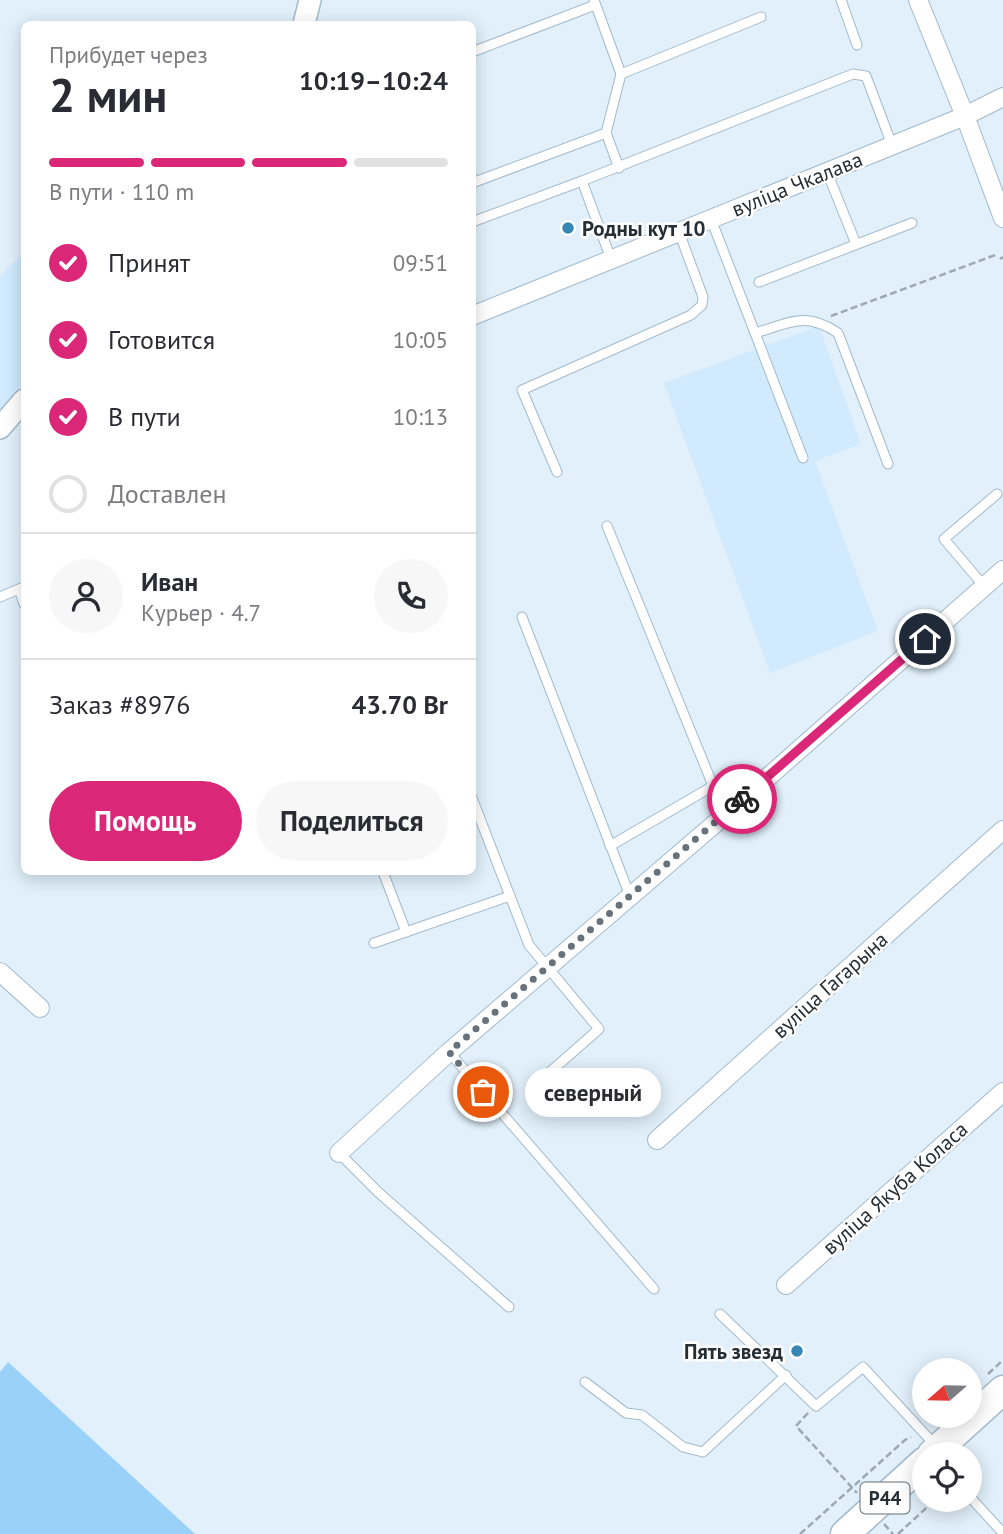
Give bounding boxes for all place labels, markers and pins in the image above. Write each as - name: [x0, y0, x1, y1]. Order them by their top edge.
- place label: Родны кут 10: [582, 215, 706, 242]
- marker: Родны кут 10: [560, 220, 576, 236]
- pin: [895, 609, 955, 669]
- pin: [453, 1062, 513, 1122]
- callout: северный: [525, 1068, 662, 1116]
- place label: Пять звезд: [684, 1338, 783, 1365]
- marker: Пять звезд: [789, 1343, 805, 1359]

